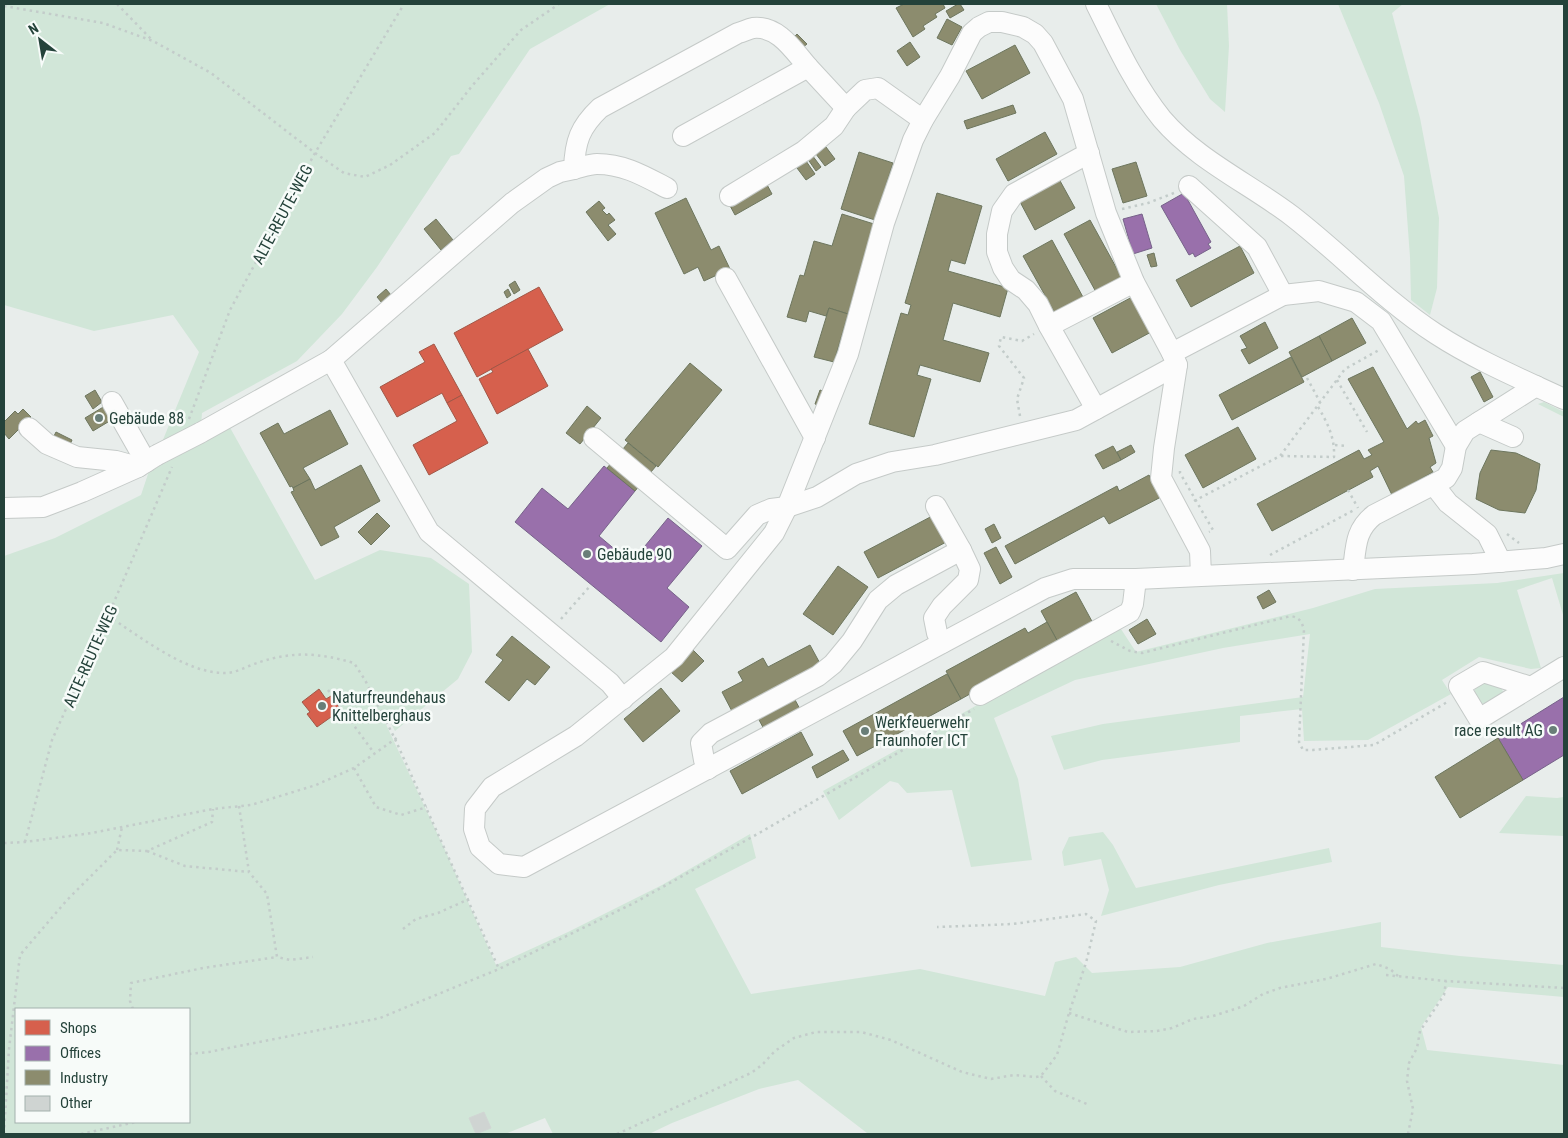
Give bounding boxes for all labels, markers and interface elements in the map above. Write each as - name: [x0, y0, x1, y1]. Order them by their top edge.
- north arrow: [15, 15, 65, 65]
- text: N: [26, 20, 41, 38]
- street label: ALTE-REUTE-WEG: [248, 161, 317, 267]
- place label: Gebäude 88: [109, 409, 184, 428]
- marker: Gebäude 88: [93, 412, 105, 424]
- place label: Gebäude 90: [597, 545, 672, 564]
- marker: Gebäude 90: [581, 548, 593, 560]
- street label: ALTE-REUTE-WEG: [59, 602, 122, 710]
- place label: Naturfreundehaus Knittelberghaus: [332, 688, 446, 725]
- marker: Naturfreundehaus Knittelberghaus: [316, 700, 328, 712]
- place label: Werkfeuerwehr Fraunhofer ICT: [875, 713, 970, 750]
- place label: race result AG: [1454, 721, 1543, 740]
- marker: race result AG: [1547, 724, 1559, 736]
- marker: Werkfeuerwehr Fraunhofer ICT: [859, 725, 871, 737]
- legend: [15, 1008, 190, 1123]
- text: Shops: [60, 1019, 97, 1037]
- text: Offices: [60, 1044, 101, 1062]
- text: Industry: [60, 1069, 108, 1087]
- text: Other: [60, 1094, 93, 1112]

